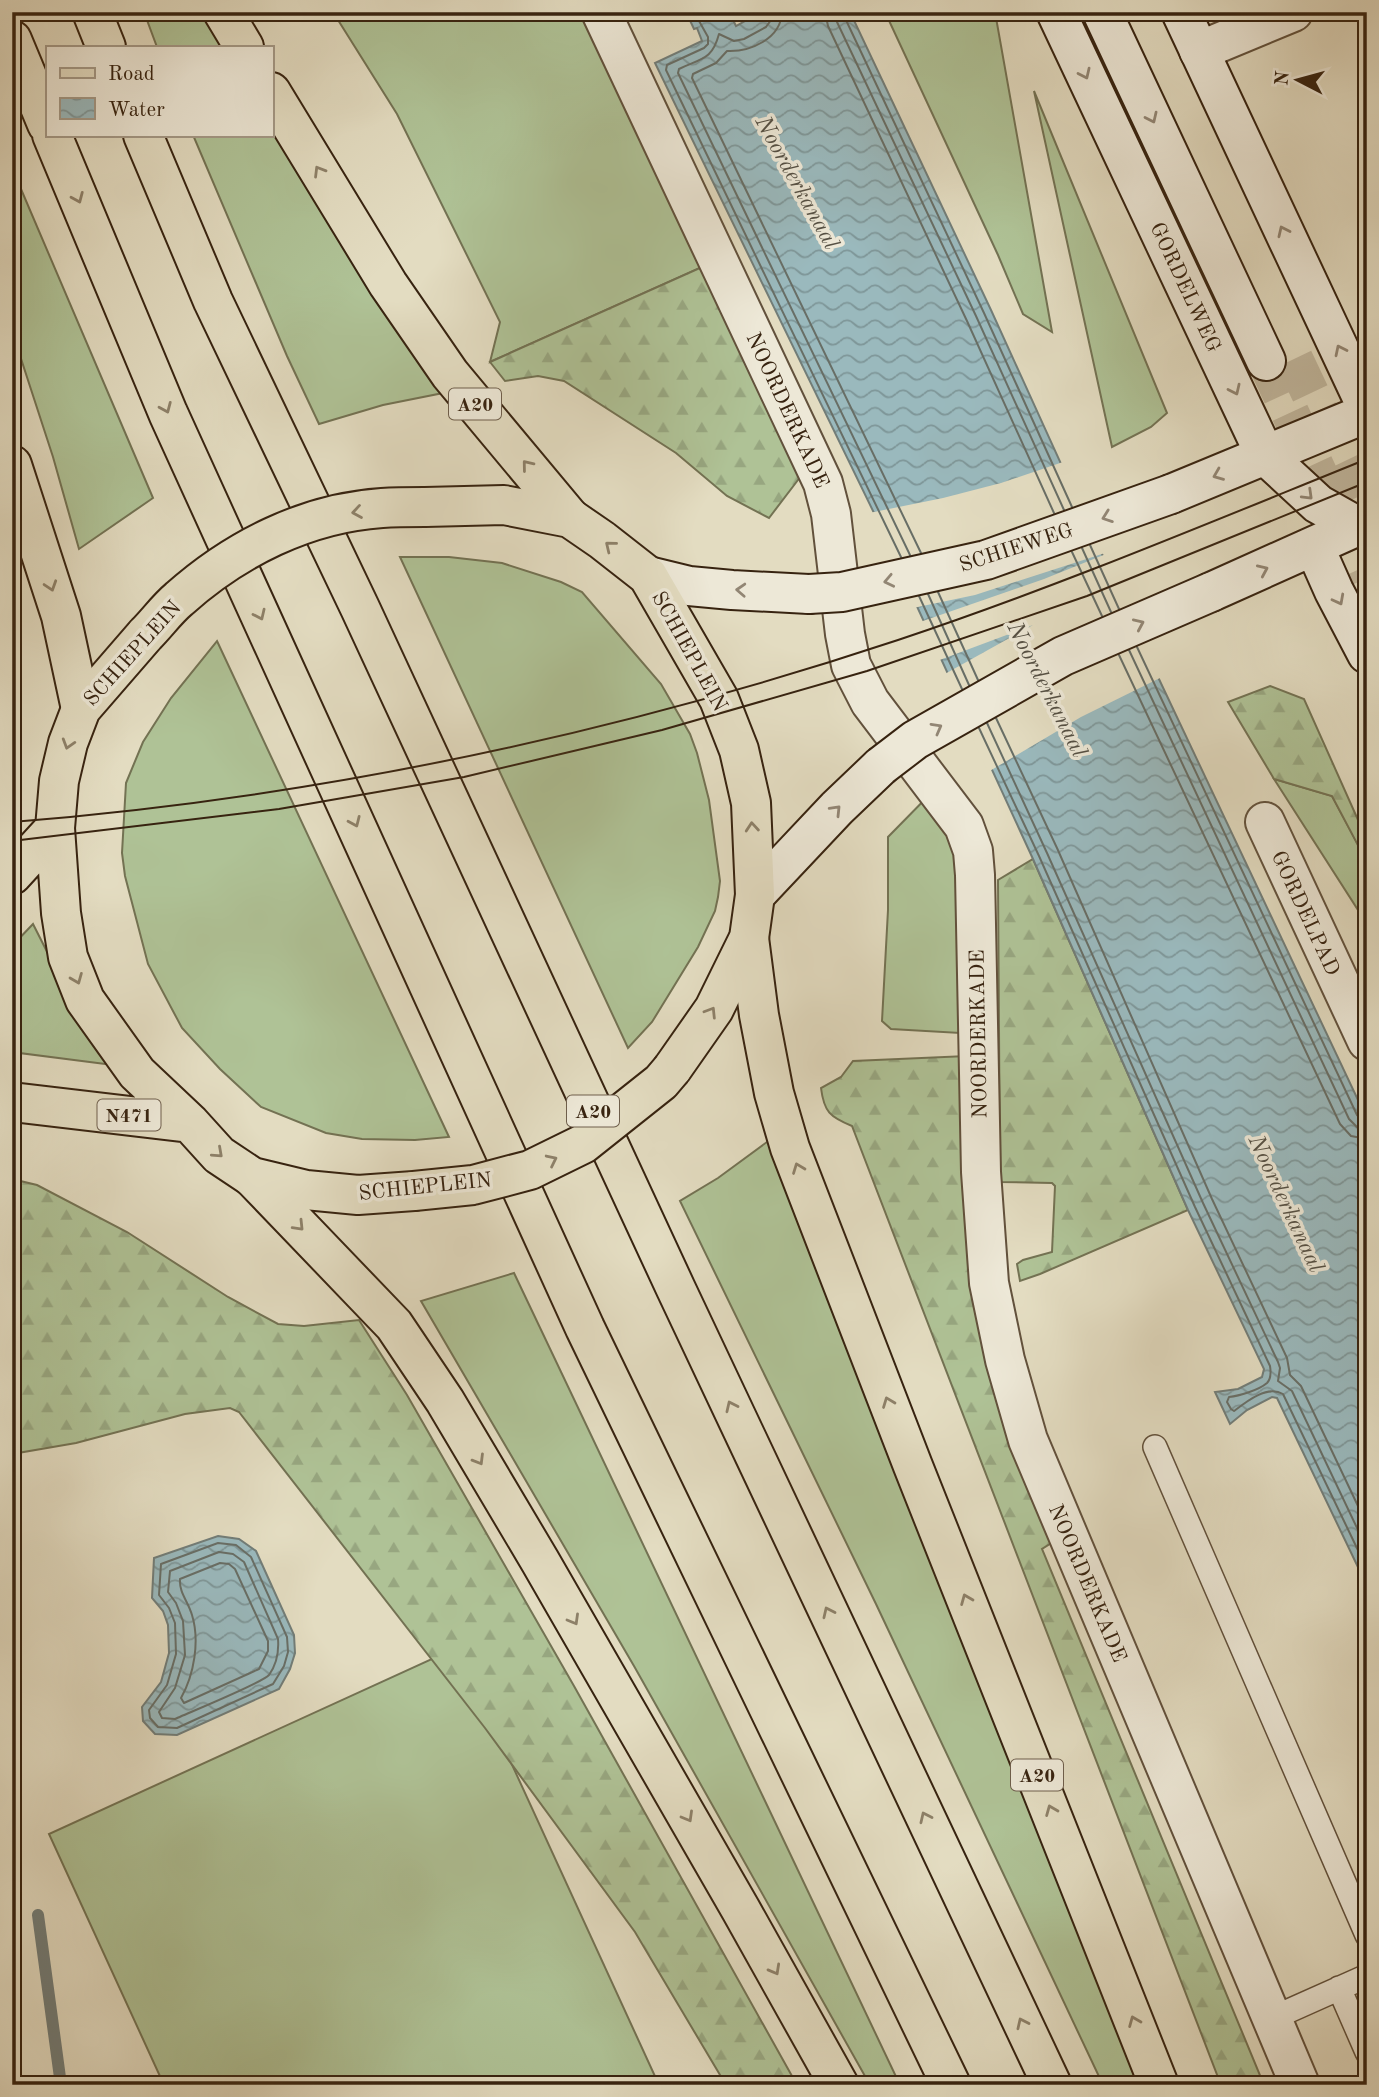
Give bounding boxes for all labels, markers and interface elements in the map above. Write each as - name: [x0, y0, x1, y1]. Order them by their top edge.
- legend: [46, 46, 273, 136]
- north arrow: [1264, 46, 1334, 116]
- text: Road: [108, 64, 155, 85]
- one-way arrow: [1077, 67, 1091, 79]
- text: N: [1273, 70, 1294, 87]
- text: Water: [108, 100, 165, 121]
- water label: Noorderkanaal: [750, 111, 843, 254]
- one-way arrow: [1144, 111, 1158, 123]
- one-way arrow: [314, 165, 327, 178]
- one-way arrow: [70, 190, 84, 203]
- street label: GORDELWEG: [1145, 219, 1224, 356]
- one-way arrow: [1278, 226, 1292, 238]
- street label: NOORDERKADE: [741, 329, 832, 492]
- one-way arrow: [1334, 345, 1348, 357]
- one-way arrow: [1227, 383, 1241, 395]
- road number: A20: [449, 388, 501, 420]
- one-way arrow: [157, 401, 171, 413]
- one-way arrow: [523, 461, 535, 474]
- one-way arrow: [1213, 466, 1225, 480]
- one-way arrow: [1300, 486, 1313, 499]
- one-way arrow: [351, 504, 363, 519]
- one-way arrow: [1101, 509, 1113, 523]
- street label: SCHIEWEG: [957, 520, 1076, 577]
- one-way arrow: [605, 542, 618, 554]
- one-way arrow: [1256, 564, 1268, 578]
- one-way arrow: [883, 573, 895, 588]
- one-way arrow: [43, 579, 58, 591]
- one-way arrow: [735, 583, 746, 598]
- street label: SCHIEPLEIN: [647, 588, 730, 715]
- one-way arrow: [1331, 593, 1345, 605]
- street label: SCHIEPLEIN: [81, 597, 186, 711]
- one-way arrow: [252, 608, 266, 620]
- water label: Noorderkanaal: [1002, 617, 1091, 762]
- one-way arrow: [1132, 618, 1144, 632]
- one-way arrow: [930, 723, 942, 736]
- one-way arrow: [62, 738, 77, 750]
- one-way arrow: [827, 805, 840, 818]
- one-way arrow: [346, 815, 360, 827]
- one-way arrow: [745, 821, 760, 832]
- street label: GORDELPAD: [1267, 848, 1343, 979]
- street label: NOORDERKADE: [968, 949, 991, 1119]
- one-way arrow: [68, 972, 82, 984]
- one-way arrow: [702, 1007, 715, 1020]
- road number: A20: [567, 1096, 619, 1126]
- road number: N471: [97, 1100, 160, 1130]
- water label: Noorderkanaal: [1243, 1130, 1328, 1276]
- one-way arrow: [210, 1145, 223, 1157]
- one-way arrow: [545, 1154, 557, 1168]
- one-way arrow: [792, 1163, 806, 1175]
- street label: SCHIEPLEIN: [358, 1170, 493, 1205]
- one-way arrow: [291, 1218, 304, 1231]
- one-way arrow: [883, 1397, 897, 1409]
- one-way arrow: [725, 1401, 739, 1413]
- one-way arrow: [471, 1452, 484, 1465]
- street label: NOORDERKADE: [1044, 1502, 1129, 1666]
- one-way arrow: [961, 1593, 975, 1605]
- one-way arrow: [822, 1607, 836, 1619]
- one-way arrow: [566, 1613, 579, 1626]
- road number: A20: [1011, 1760, 1063, 1791]
- one-way arrow: [1045, 1804, 1059, 1816]
- one-way arrow: [680, 1810, 693, 1823]
- one-way arrow: [920, 1812, 934, 1824]
- one-way arrow: [767, 1963, 780, 1975]
- one-way arrow: [1129, 2016, 1143, 2028]
- one-way arrow: [1017, 2018, 1031, 2030]

